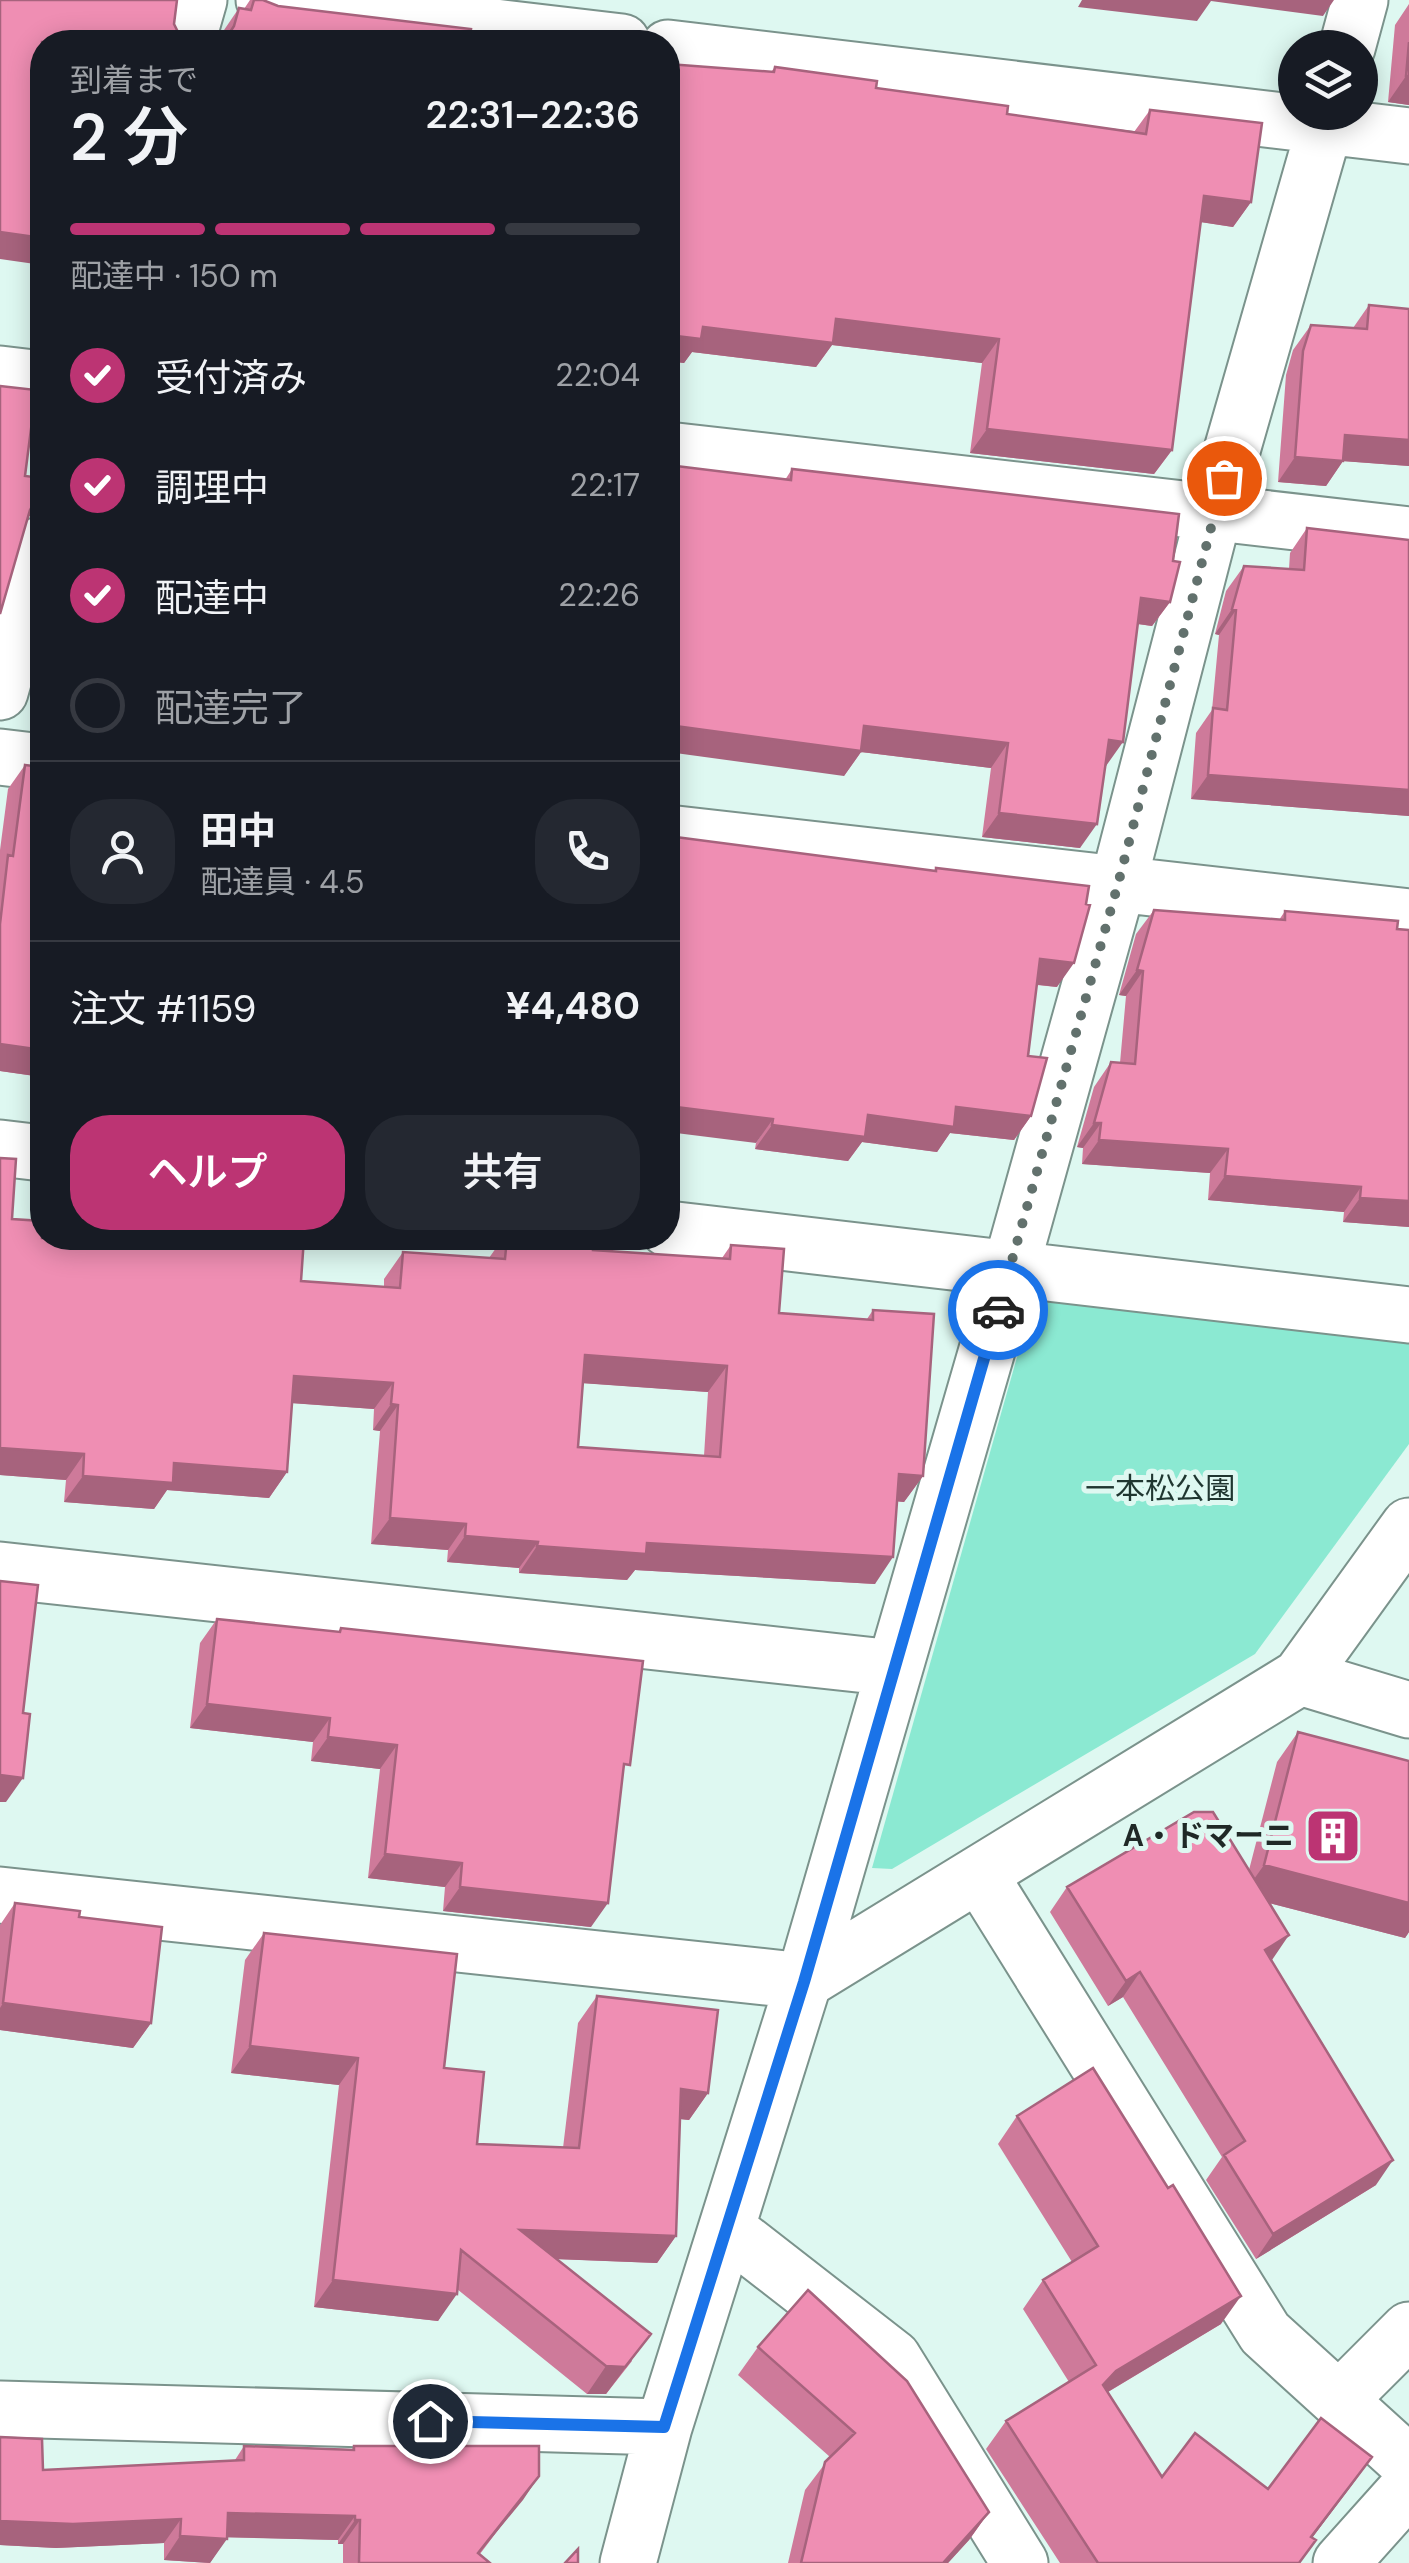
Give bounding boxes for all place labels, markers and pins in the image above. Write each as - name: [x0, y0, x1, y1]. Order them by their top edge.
- pin: [1182, 436, 1267, 521]
- building icon: A・ドマーニ: [1303, 1806, 1363, 1866]
- place label: A・ドマーニ: [1123, 1816, 1294, 1855]
- pin: [388, 2379, 473, 2464]

